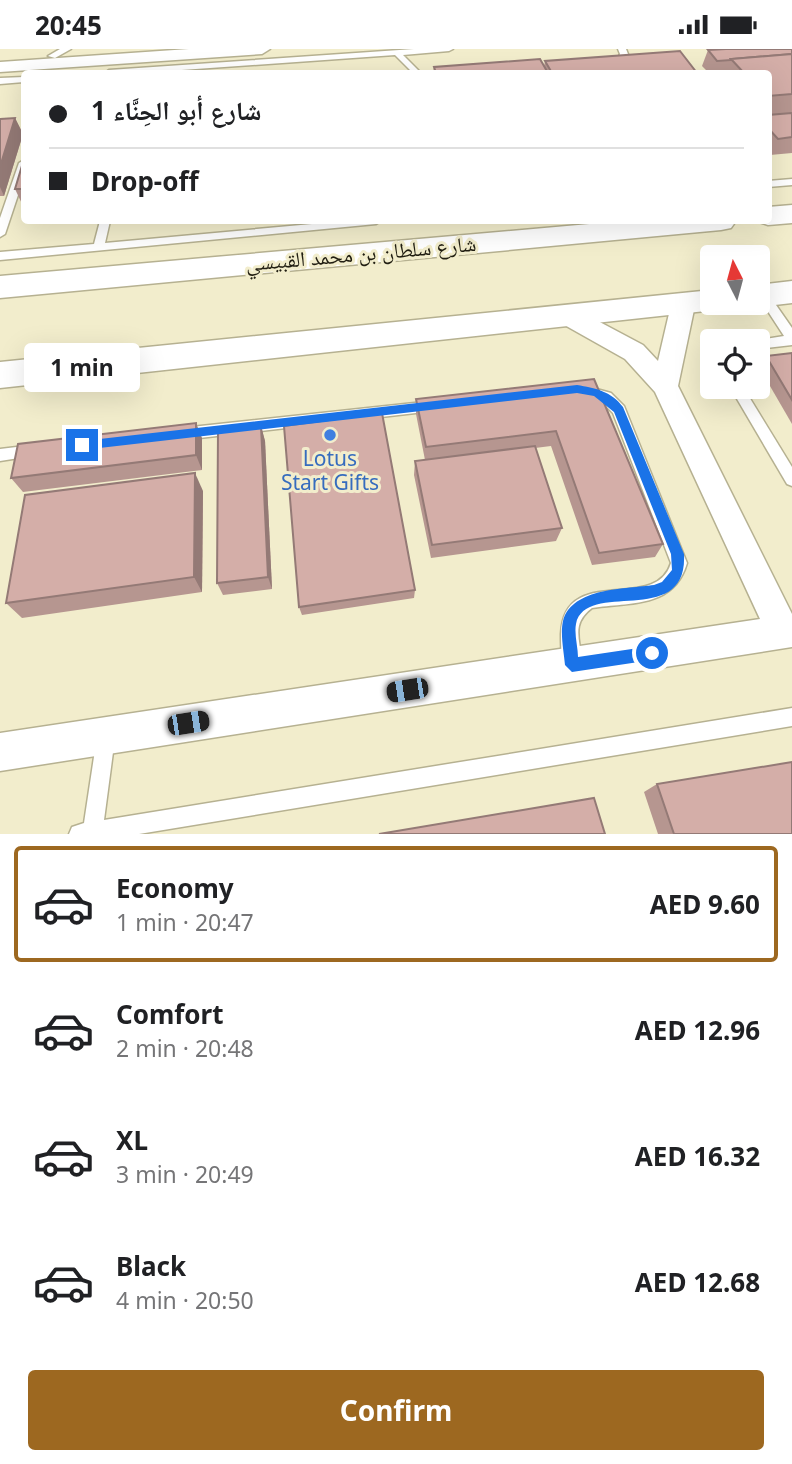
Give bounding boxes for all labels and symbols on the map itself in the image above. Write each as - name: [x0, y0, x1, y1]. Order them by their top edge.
- street label: شارع سلطان بن محمد القبيسي: [244, 229, 478, 280]
- north arrow: [700, 245, 770, 315]
- callout: 1 min: [24, 343, 140, 393]
- marker: Lotus Start Gifts: [322, 427, 338, 443]
- route end: [66, 429, 98, 461]
- place label: Lotus Start Gifts: [281, 444, 379, 496]
- route start: [636, 637, 668, 669]
- car: [385, 676, 430, 704]
- car: [166, 709, 211, 737]

